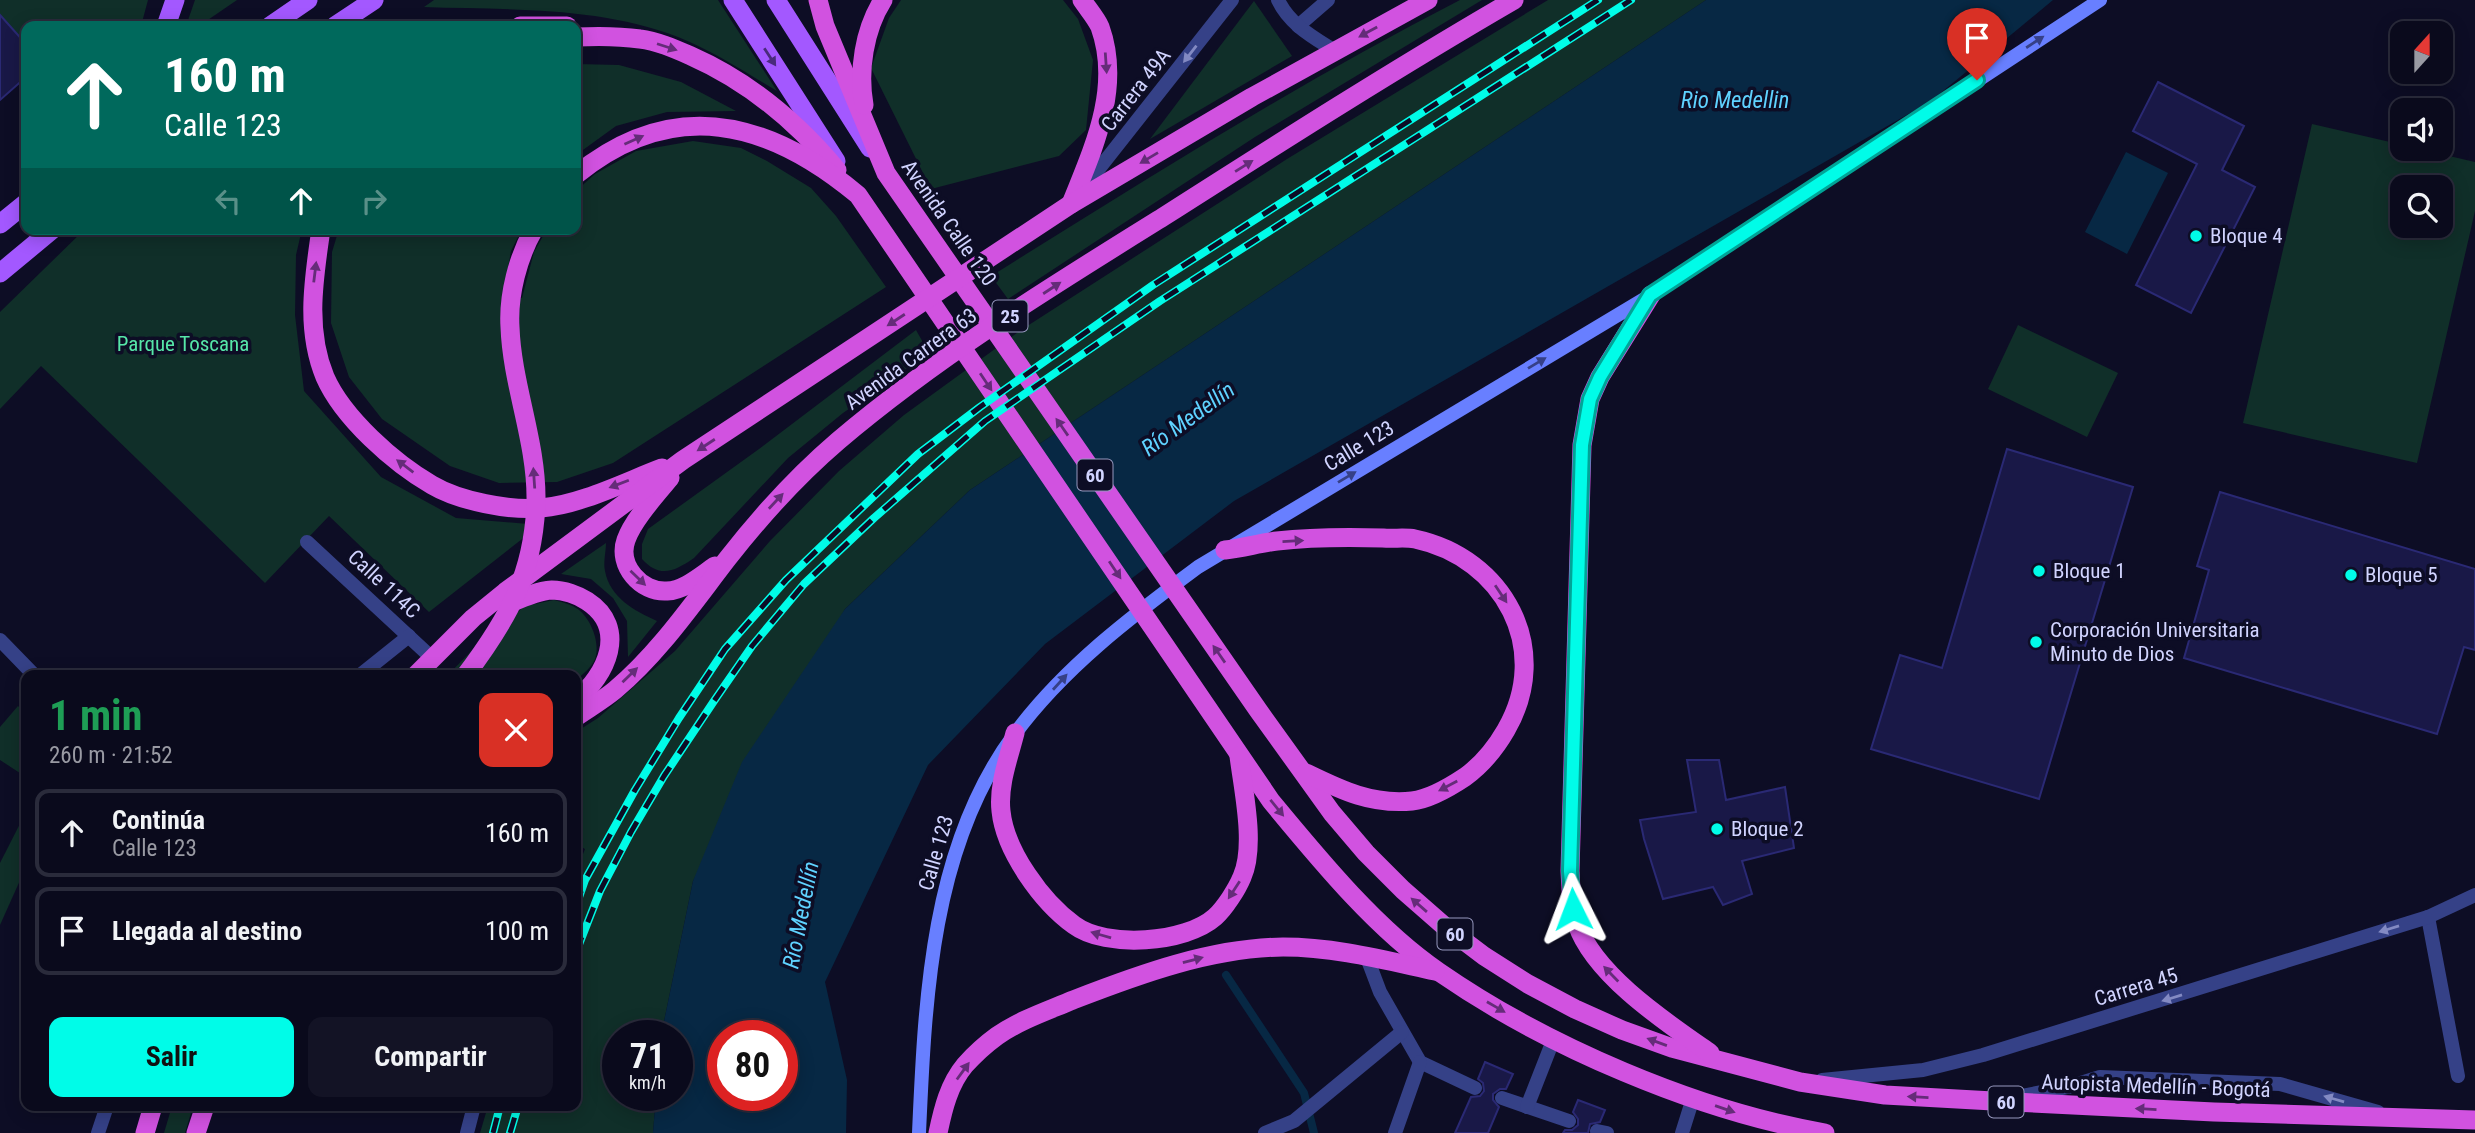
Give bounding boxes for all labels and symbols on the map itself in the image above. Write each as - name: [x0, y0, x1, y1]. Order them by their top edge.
- pin: [1947, 8, 2007, 80]
- north arrow: [2390, 21, 2454, 84]
- one-way arrow: [1358, 26, 1377, 38]
- one-way arrow: [2026, 36, 2045, 49]
- one-way arrow: [657, 42, 678, 53]
- street label: Carrera 49A: [1096, 44, 1176, 136]
- one-way arrow: [1184, 45, 1198, 63]
- one-way arrow: [763, 48, 776, 67]
- one-way arrow: [1101, 52, 1112, 74]
- water label: Rio Medellin: [1681, 87, 1789, 114]
- one-way arrow: [624, 134, 644, 146]
- one-way arrow: [1140, 152, 1159, 164]
- street label: Avenida Calle 120: [897, 156, 1001, 290]
- one-way arrow: [1234, 159, 1253, 172]
- place label: Bloque 4: [2210, 224, 2283, 248]
- marker: Bloque 4: [2188, 228, 2204, 244]
- one-way arrow: [310, 261, 321, 283]
- one-way arrow: [1042, 282, 1062, 295]
- road number: 25: [992, 300, 1028, 332]
- street label: Avenida Carrera 63: [841, 303, 981, 415]
- one-way arrow: [886, 313, 905, 326]
- park label: Parque Toscana: [117, 332, 249, 356]
- one-way arrow: [1528, 357, 1547, 370]
- one-way arrow: [979, 373, 993, 391]
- water label: Río Medellín: [1136, 376, 1240, 462]
- street label: Calle 123: [1320, 416, 1398, 476]
- one-way arrow: [1055, 418, 1069, 436]
- one-way arrow: [696, 438, 715, 451]
- one-way arrow: [396, 460, 414, 474]
- road number: 60: [1078, 460, 1112, 490]
- one-way arrow: [528, 467, 539, 489]
- one-way arrow: [1337, 471, 1356, 484]
- one-way arrow: [608, 479, 629, 490]
- one-way arrow: [768, 492, 784, 510]
- one-way arrow: [1282, 535, 1304, 546]
- street label: Calle 114C: [343, 545, 425, 623]
- place label: Bloque 1: [2053, 559, 2126, 583]
- one-way arrow: [1108, 561, 1122, 579]
- marker: Bloque 1: [2031, 563, 2047, 579]
- place label: Bloque 5: [2365, 563, 2438, 587]
- marker: Bloque 5: [2343, 567, 2359, 583]
- one-way arrow: [629, 570, 646, 586]
- one-way arrow: [1495, 584, 1508, 604]
- place label: Corporación Universitaria Minuto de Dios: [2050, 618, 2260, 666]
- marker: Corporación Universitaria Minuto de Dios: [2028, 634, 2044, 650]
- one-way arrow: [1212, 645, 1226, 663]
- one-way arrow: [621, 667, 638, 684]
- one-way arrow: [1052, 674, 1068, 691]
- one-way arrow: [1438, 780, 1458, 792]
- one-way arrow: [1269, 799, 1284, 816]
- street label: Calle 123: [914, 813, 958, 893]
- place label: Bloque 2: [1731, 817, 1804, 841]
- marker: Bloque 2: [1709, 821, 1725, 837]
- water label: Río Medellín: [777, 859, 825, 971]
- position arrow: [1536, 872, 1610, 946]
- one-way arrow: [1228, 880, 1241, 899]
- one-way arrow: [1411, 897, 1428, 913]
- road number: 60: [1438, 918, 1472, 950]
- one-way arrow: [2379, 925, 2400, 935]
- one-way arrow: [1091, 929, 1112, 939]
- one-way arrow: [1183, 955, 1204, 965]
- street label: Carrera 45: [2091, 963, 2181, 1011]
- one-way arrow: [1602, 966, 1619, 983]
- one-way arrow: [2162, 993, 2183, 1003]
- one-way arrow: [1486, 1001, 1505, 1013]
- speed limit sign: 80: [707, 1020, 798, 1111]
- one-way arrow: [1646, 1037, 1667, 1048]
- one-way arrow: [956, 1061, 970, 1080]
- street label: Autopista Medellín - Bogotá: [2041, 1070, 2271, 1102]
- road number: 60: [1988, 1086, 2024, 1118]
- one-way arrow: [1907, 1091, 1929, 1102]
- one-way arrow: [2323, 1094, 2344, 1104]
- one-way arrow: [2134, 1103, 2156, 1114]
- one-way arrow: [1715, 1104, 1736, 1115]

